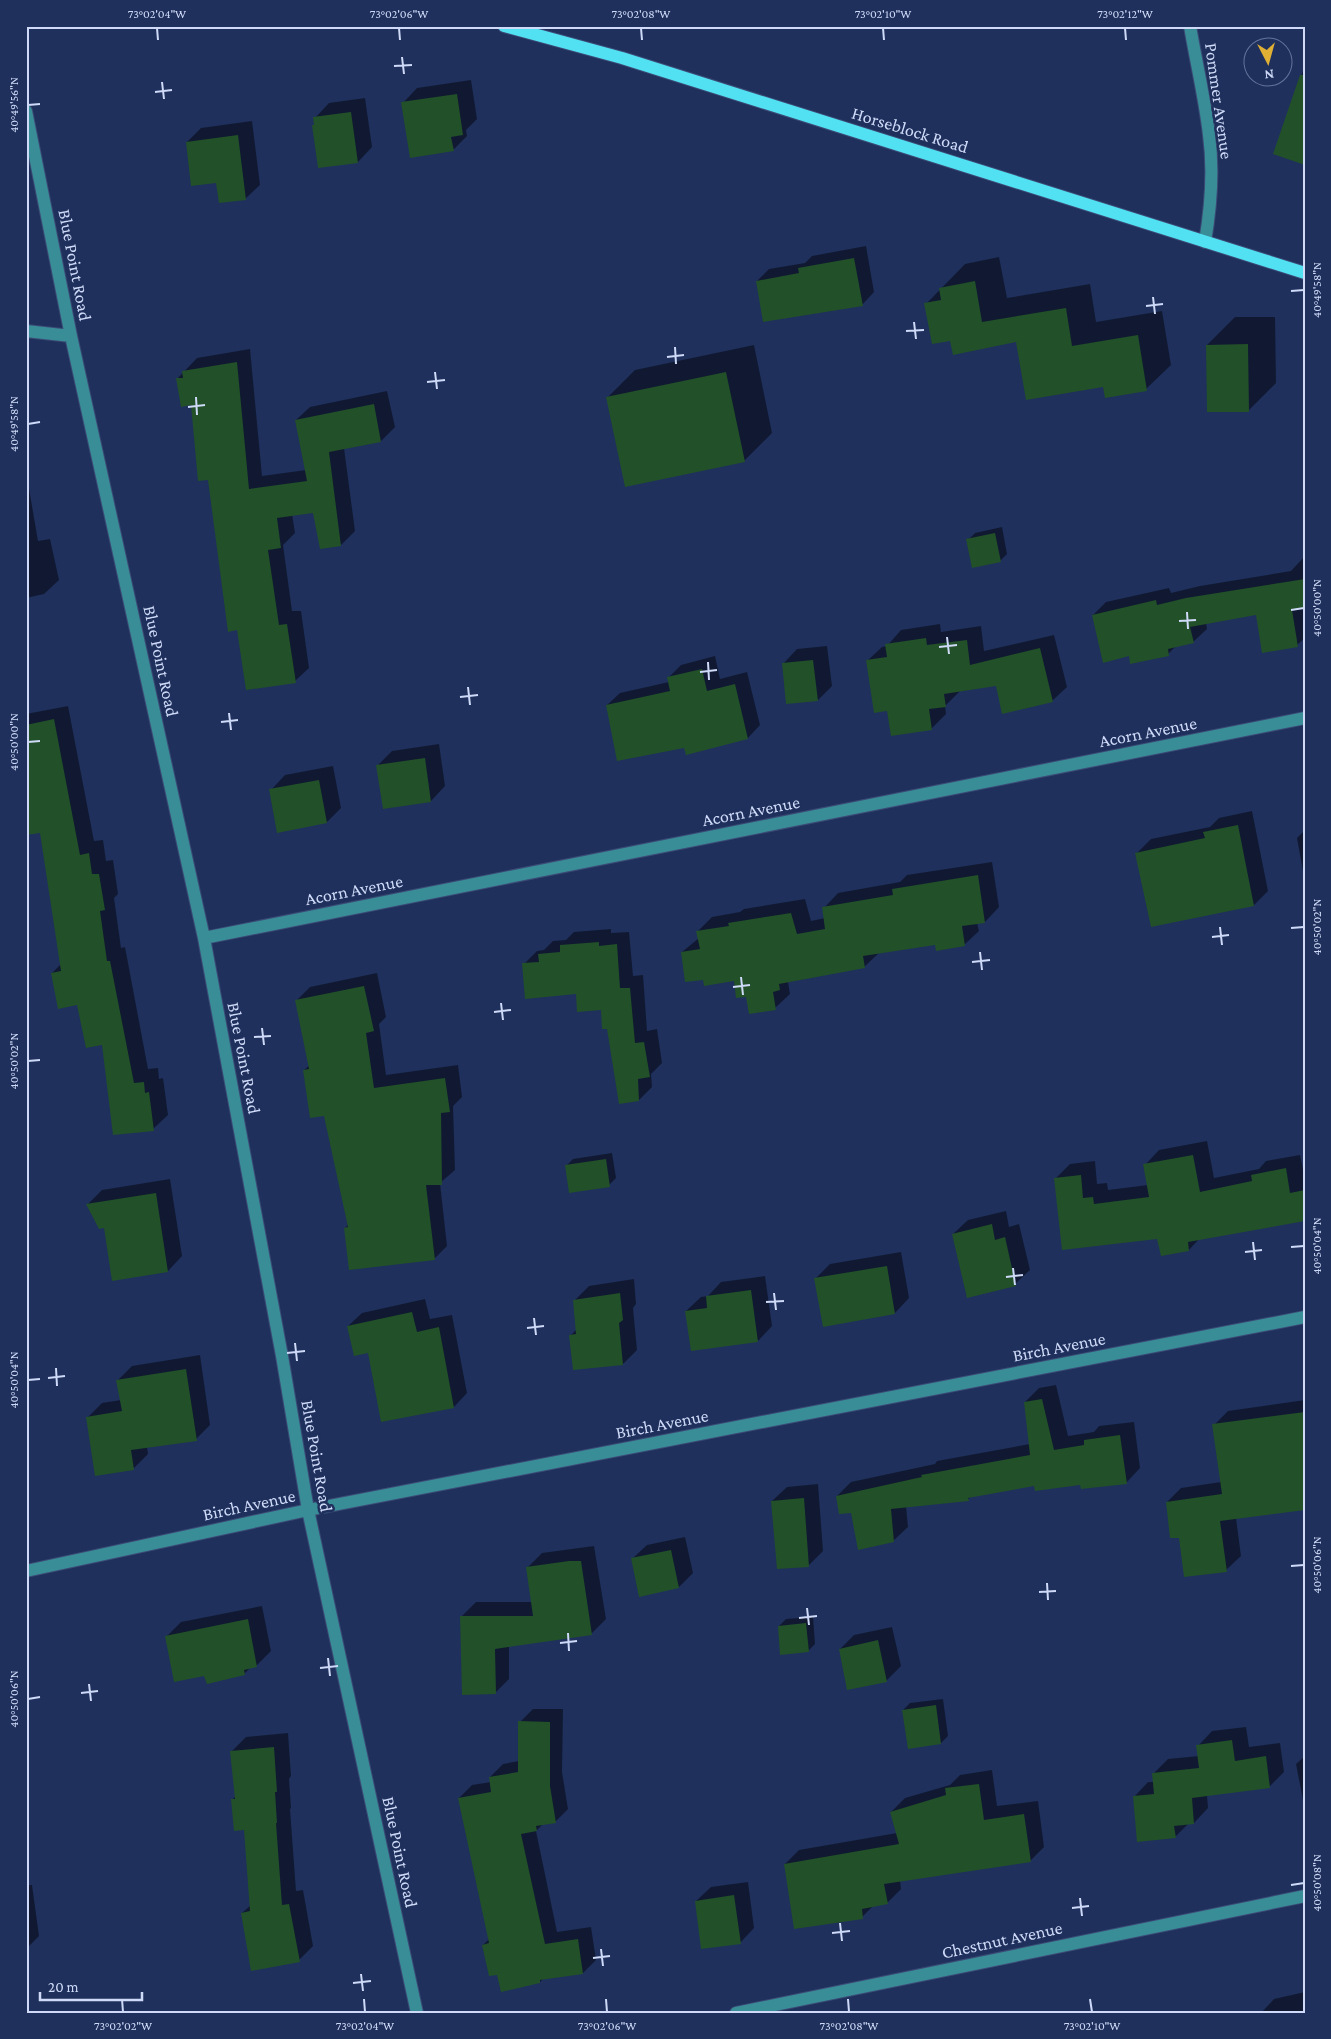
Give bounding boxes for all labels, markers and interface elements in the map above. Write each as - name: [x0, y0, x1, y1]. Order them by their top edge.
- text: 73°02'04"W: [128, 7, 186, 21]
- text: 73°02'06"W: [370, 7, 428, 21]
- text: 73°02'08"W: [612, 7, 670, 21]
- text: 73°02'10"W: [855, 7, 911, 21]
- text: 73°02'12"W: [1097, 7, 1153, 21]
- north arrow: [1244, 38, 1294, 88]
- street label: Pommer Avenue: [1201, 42, 1237, 161]
- text: N: [1263, 66, 1275, 83]
- text: 40°49'56"N: [7, 77, 21, 133]
- street label: Horseblock Road: [849, 103, 971, 157]
- street label: Blue Point Road: [54, 208, 96, 323]
- text: 40°49'58"N: [1310, 262, 1324, 318]
- text: 40°49'58"N: [7, 396, 21, 452]
- text: 40°50'00"N: [1310, 579, 1324, 637]
- street label: Blue Point Road: [139, 604, 183, 719]
- text: 40°50'00"N: [7, 713, 21, 771]
- street label: Acorn Avenue: [1098, 713, 1199, 751]
- street label: Acorn Avenue: [701, 792, 802, 830]
- street label: Acorn Avenue: [304, 871, 405, 909]
- text: 40°50'02"N: [1310, 898, 1324, 955]
- street label: Blue Point Road: [223, 1001, 265, 1116]
- text: 40°50'02"N: [7, 1032, 21, 1089]
- text: 40°50'04"N: [1310, 1217, 1324, 1275]
- street label: Birch Avenue: [1011, 1328, 1107, 1366]
- text: 40°50'04"N: [7, 1351, 21, 1409]
- street label: Blue Point Road: [297, 1399, 337, 1514]
- street label: Birch Avenue: [614, 1405, 710, 1443]
- street label: Birch Avenue: [201, 1485, 297, 1525]
- text: 40°50'06"N: [1310, 1536, 1324, 1594]
- text: 40°50'06"N: [7, 1670, 21, 1728]
- street label: Blue Point Road: [378, 1795, 422, 1910]
- text: 40°50'08"N: [1310, 1854, 1324, 1912]
- street label: Chestnut Avenue: [940, 1917, 1064, 1963]
- scale bar: [40, 1969, 142, 2001]
- text: 20 m: [48, 1979, 79, 1995]
- text: 73°02'02"W: [94, 2019, 152, 2033]
- text: 73°02'04"W: [336, 2019, 394, 2033]
- text: 73°02'06"W: [578, 2019, 636, 2033]
- text: 73°02'08"W: [820, 2019, 878, 2033]
- text: 73°02'10"W: [1064, 2019, 1120, 2033]

